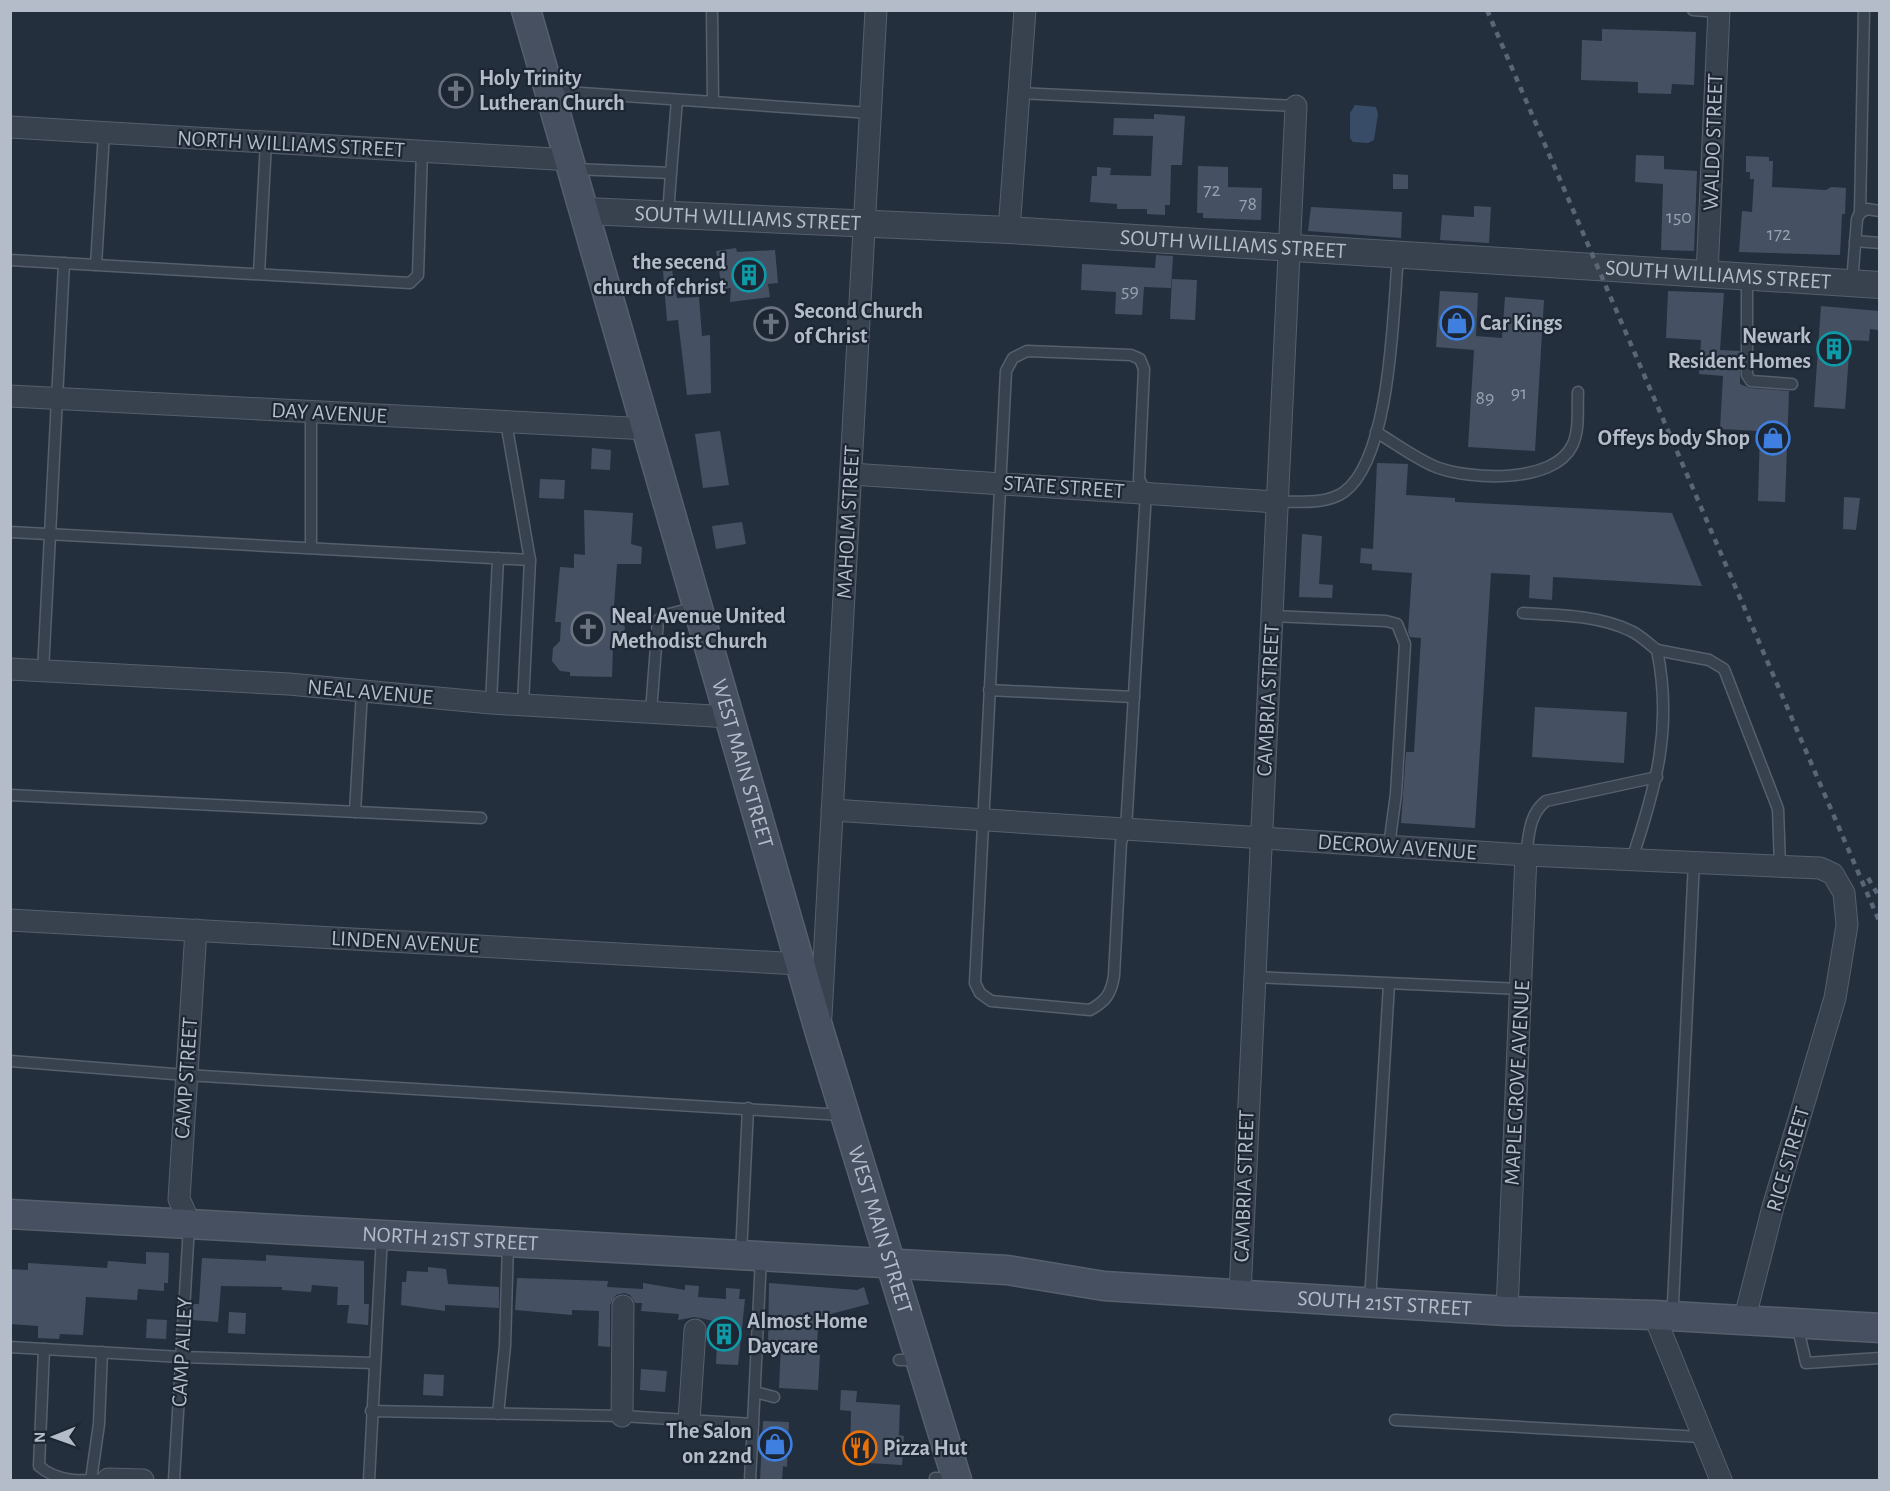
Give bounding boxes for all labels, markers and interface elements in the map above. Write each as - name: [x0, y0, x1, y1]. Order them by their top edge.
- place label: Holy Trinity Lutheran Church: [479, 67, 625, 114]
- church icon: Holy Trinity Lutheran Church: [438, 73, 474, 109]
- street label: WALDO STREET: [1700, 73, 1726, 211]
- street label: NORTH WILLIAMS STREET: [176, 127, 406, 161]
- house number: 72: [1203, 180, 1221, 200]
- house number: 78: [1239, 194, 1257, 214]
- street label: SOUTH WILLIAMS STREET: [634, 202, 862, 234]
- house number: 150: [1666, 207, 1692, 227]
- house number: 172: [1767, 224, 1791, 244]
- street label: SOUTH WILLIAMS STREET: [1119, 226, 1347, 262]
- place label: the secend church of christ: [593, 251, 727, 298]
- building icon: the secend church of christ: [731, 257, 767, 293]
- street label: SOUTH WILLIAMS STREET: [1604, 257, 1832, 293]
- house number: 59: [1121, 281, 1139, 301]
- place label: Second Church of Christ: [794, 300, 923, 347]
- shop icon: Car Kings: [1439, 305, 1475, 341]
- church icon: Second Church of Christ: [753, 306, 789, 342]
- place label: Car Kings: [1480, 312, 1562, 334]
- place label: Newark Resident Homes: [1668, 325, 1811, 372]
- building icon: Newark Resident Homes: [1816, 331, 1852, 367]
- house number: 91: [1511, 383, 1527, 403]
- house number: 89: [1476, 388, 1494, 408]
- street label: DAY AVENUE: [271, 399, 388, 427]
- shop icon: Offeys body Shop: [1755, 420, 1791, 456]
- place label: Offeys body Shop: [1598, 427, 1750, 450]
- street label: MAHOLM STREET: [833, 444, 863, 599]
- street label: STATE STREET: [1003, 472, 1125, 502]
- place label: Neal Avenue United Methodist Church: [611, 605, 786, 652]
- church icon: Neal Avenue United Methodist Church: [570, 611, 606, 647]
- street label: CAMBRIA STREET: [1253, 623, 1283, 777]
- street label: NEAL AVENUE: [306, 676, 434, 708]
- street label: WEST MAIN STREET: [708, 677, 777, 851]
- street label: DECROW AVENUE: [1317, 830, 1478, 864]
- street label: LINDEN AVENUE: [330, 927, 480, 957]
- street label: MAPLE GROVE AVENUE: [1501, 980, 1533, 1186]
- street label: CAMP STREET: [171, 1016, 201, 1139]
- street label: RICE STREET: [1762, 1104, 1814, 1214]
- street label: CAMBRIA STREET: [1230, 1109, 1258, 1263]
- street label: WEST MAIN STREET: [844, 1143, 916, 1316]
- street label: NORTH 21ST STREET: [362, 1223, 539, 1255]
- street label: SOUTH 21ST STREET: [1297, 1287, 1473, 1320]
- street label: CAMP ALLEY: [168, 1296, 196, 1407]
- place label: Almost Home Daycare: [747, 1310, 868, 1358]
- building icon: Almost Home Daycare: [706, 1316, 742, 1352]
- north arrow: [24, 1407, 84, 1467]
- place label: The Salon on 22nd: [666, 1420, 752, 1467]
- shop icon: The Salon on 22nd: [757, 1426, 793, 1462]
- restaurant icon: Pizza Hut: [842, 1430, 878, 1466]
- text: N: [32, 1432, 48, 1443]
- place label: Pizza Hut: [883, 1437, 968, 1459]

